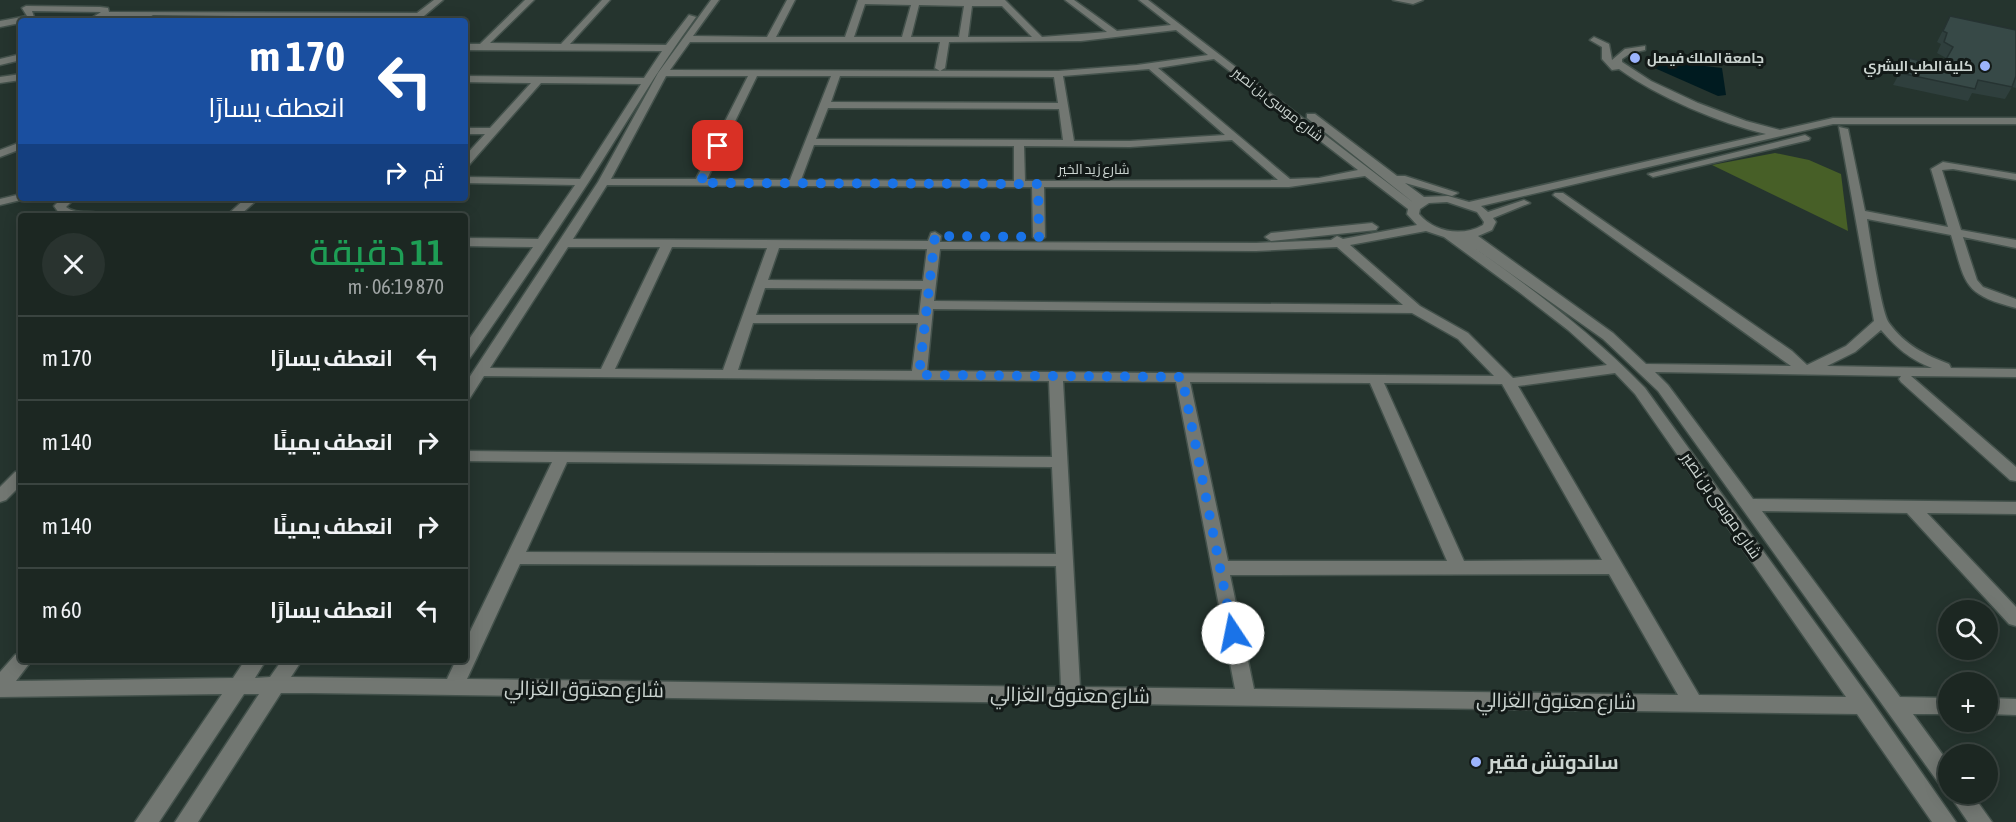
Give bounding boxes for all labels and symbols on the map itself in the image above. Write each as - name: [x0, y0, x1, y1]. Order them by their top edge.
- place label: جامعة الملك فيصل: [1647, 50, 1764, 67]
- marker: جامعة الملك فيصل: [1628, 51, 1642, 65]
- place label: كلية الطب البشري: [1863, 58, 1973, 77]
- marker: كلية الطب البشري: [1978, 59, 1992, 73]
- street label: شارع موسى بن نصير: [1228, 63, 1326, 145]
- pin: [692, 120, 743, 171]
- street label: شارع زيد الخير: [1057, 161, 1130, 178]
- street label: شارع موسى بن نصير: [1676, 447, 1765, 563]
- position arrow: [1201, 601, 1265, 665]
- street label: شارع معتوق الغزالي: [504, 676, 664, 706]
- street label: شارع معتوق الغزالي: [990, 682, 1150, 712]
- street label: شارع معتوق الغزالي: [1476, 688, 1636, 718]
- place label: ساندوتش فقير: [1487, 750, 1619, 774]
- marker: ساندوتش فقير: [1469, 755, 1483, 769]

